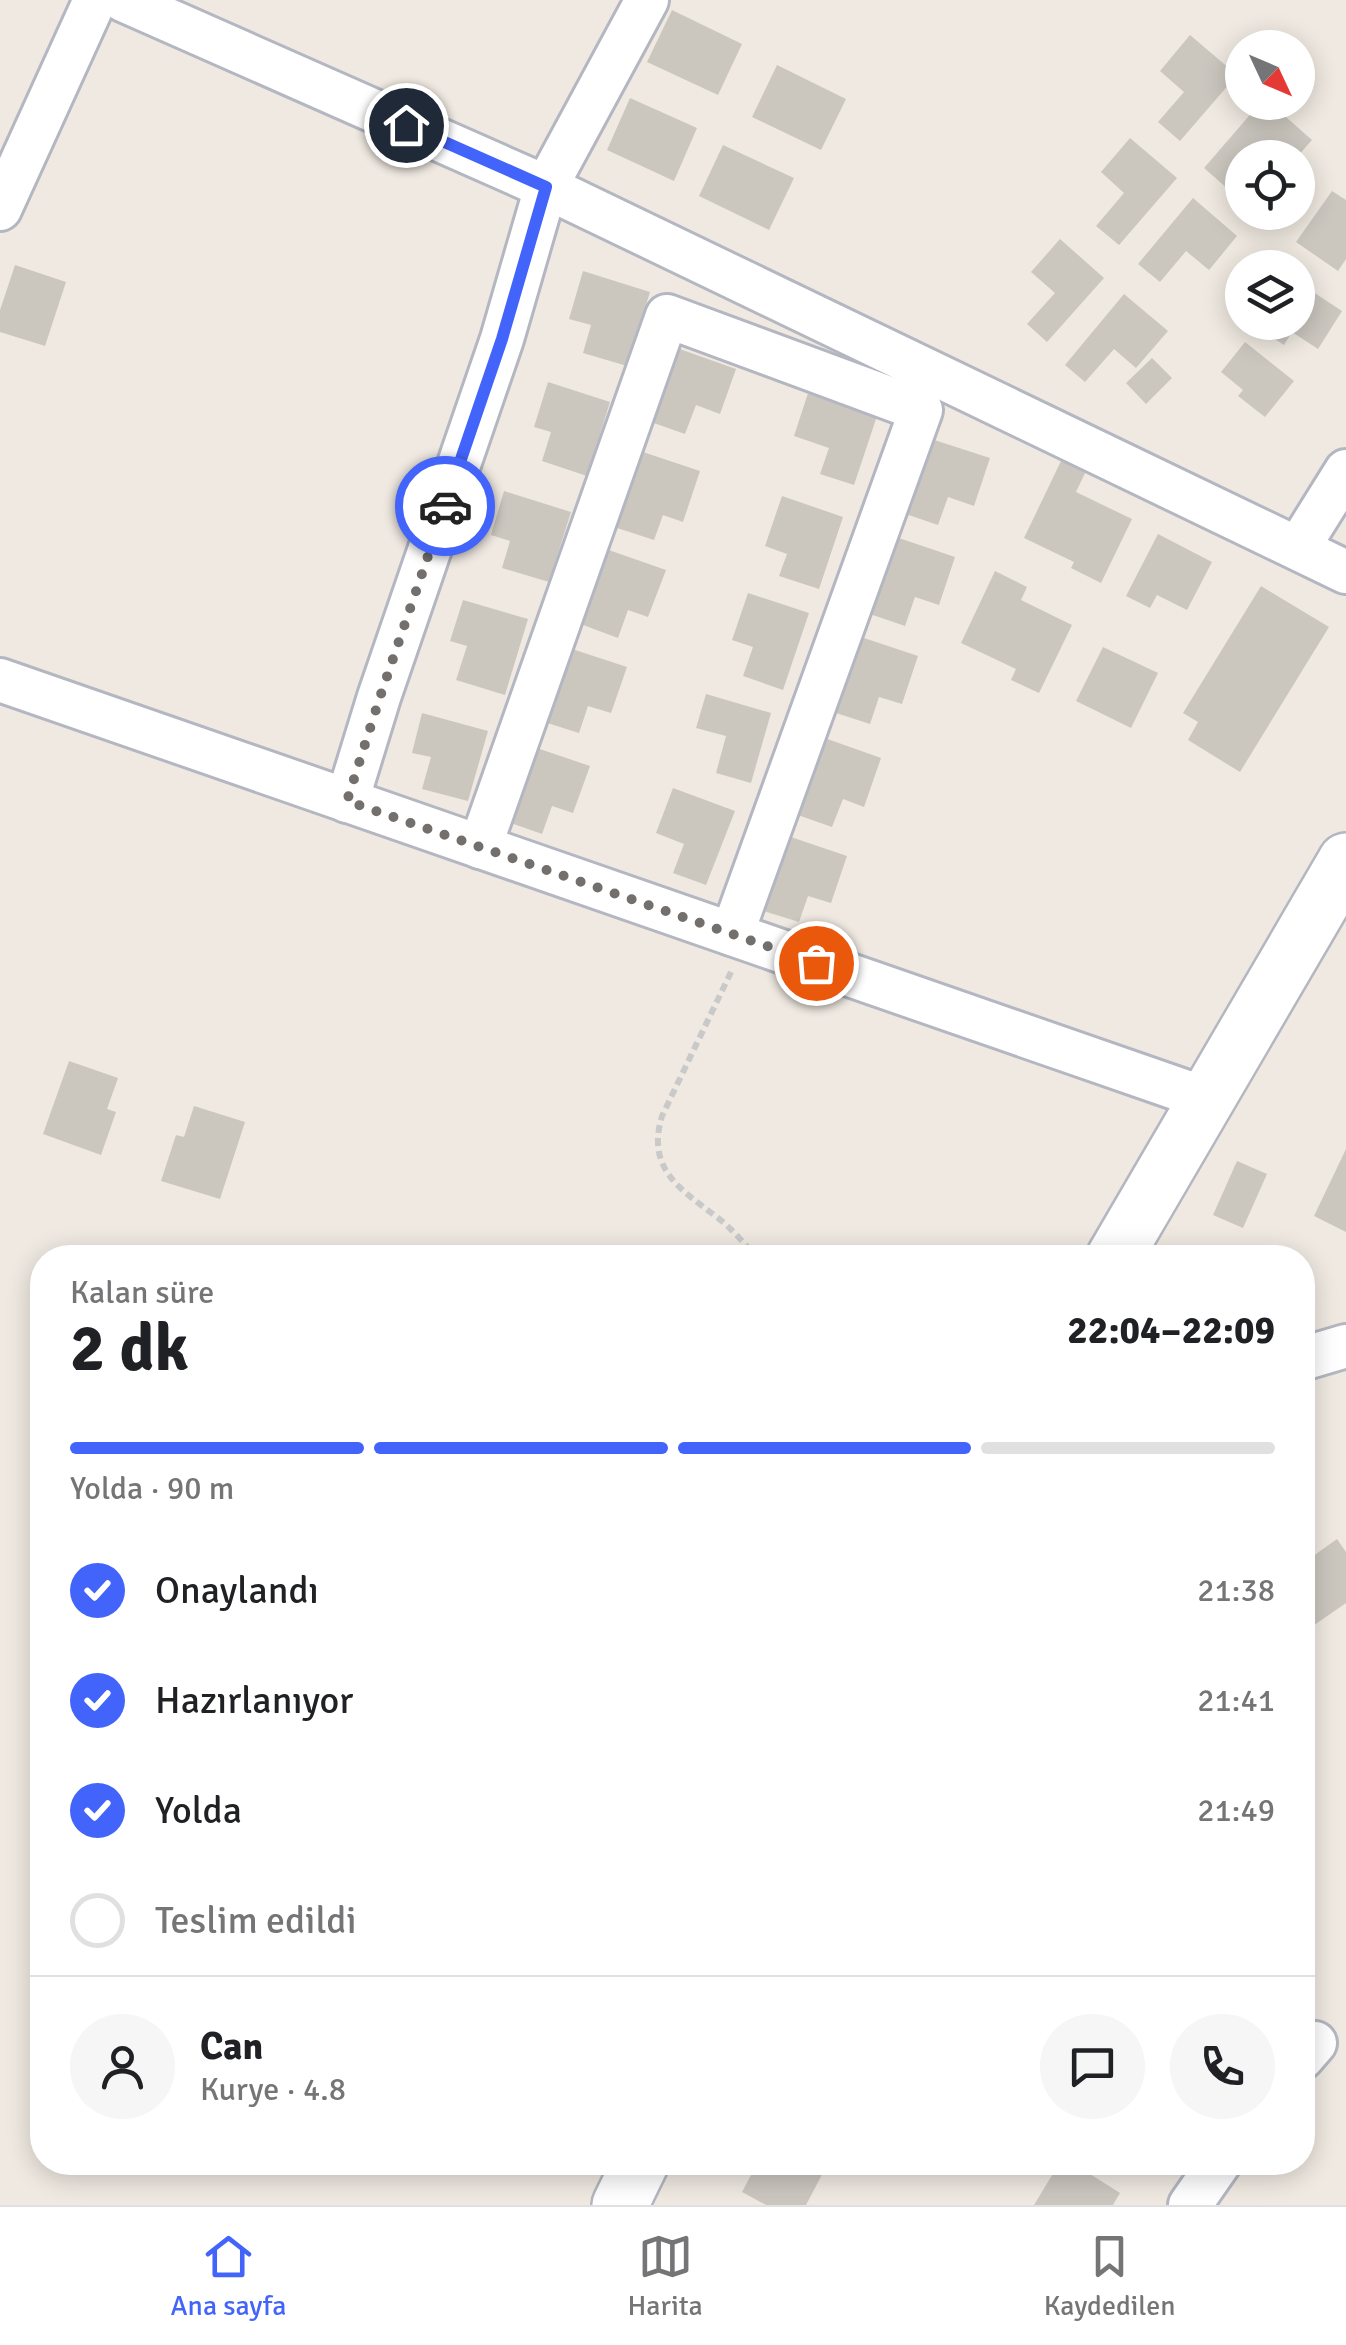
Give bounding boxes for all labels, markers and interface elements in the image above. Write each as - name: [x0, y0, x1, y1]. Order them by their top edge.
- north arrow: [1225, 30, 1315, 120]
- map controls: [1225, 30, 1315, 340]
- pin: [364, 83, 449, 168]
- icon: home: [379, 98, 434, 153]
- button: locate: [1225, 140, 1315, 230]
- button: layers: [1225, 250, 1315, 340]
- courier: [395, 456, 495, 556]
- icon: car: [418, 479, 473, 534]
- pin: [774, 921, 859, 1006]
- icon: bag: [789, 936, 844, 991]
- text: Kalan süre: [70, 1273, 214, 1312]
- text: 22:04–22:09: [1067, 1307, 1275, 1354]
- text: 2 dk: [70, 1309, 188, 1389]
- text: Yolda · 90 m: [70, 1469, 234, 1508]
- icon: check: [70, 1563, 125, 1618]
- text: Onaylandı: [155, 1567, 319, 1614]
- text: 21:38: [1197, 1571, 1275, 1610]
- icon: check: [70, 1673, 125, 1728]
- text: Hazırlanıyor: [155, 1677, 353, 1724]
- text: 21:41: [1197, 1681, 1275, 1720]
- icon: check: [70, 1783, 125, 1838]
- text: Yolda: [155, 1787, 242, 1834]
- text: 21:49: [1197, 1791, 1275, 1830]
- text: Teslim edildi: [155, 1897, 357, 1944]
- button: person: [70, 2014, 175, 2119]
- button: chat: [1040, 2014, 1145, 2119]
- button: phone: [1170, 2014, 1275, 2119]
- text: Can: [200, 2023, 263, 2070]
- text: Kurye · 4.8: [200, 2070, 346, 2109]
- tab: Ana sayfa: [170, 2229, 286, 2323]
- tab: Harita: [627, 2229, 703, 2323]
- tab: Kaydedilen: [1044, 2229, 1176, 2323]

